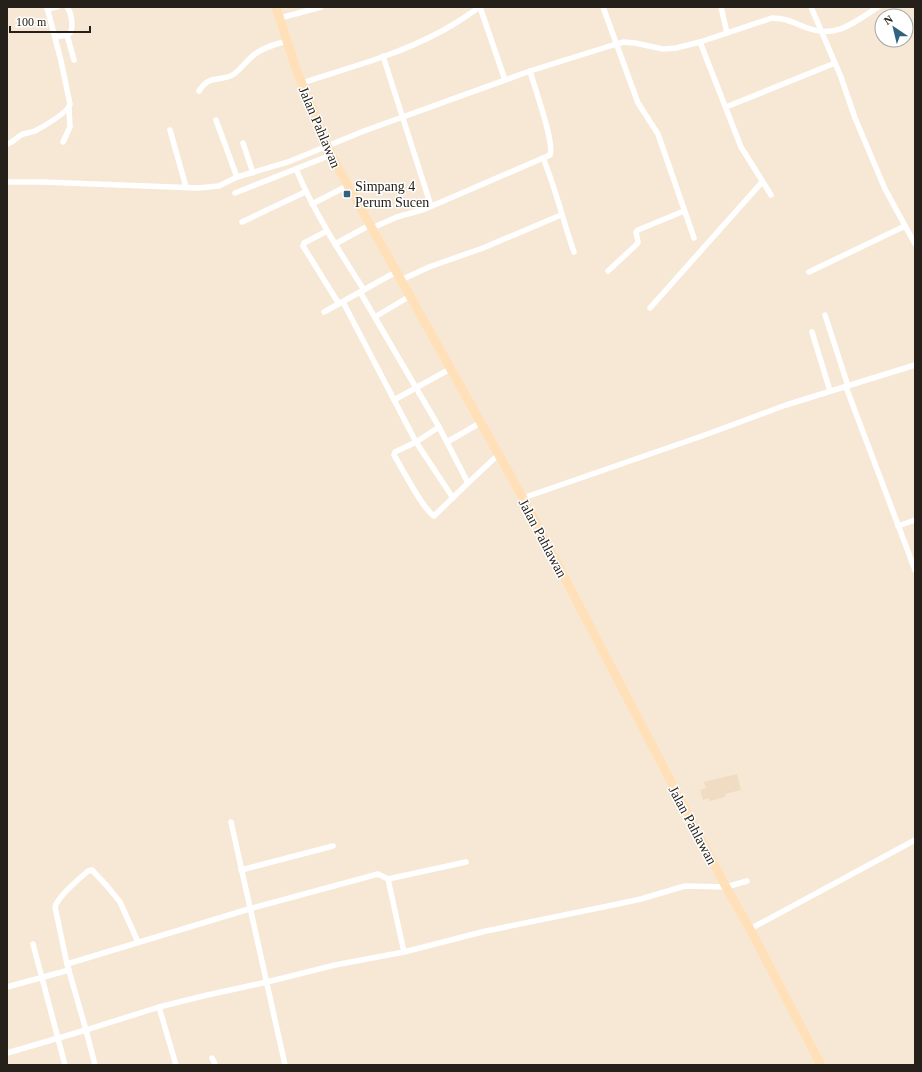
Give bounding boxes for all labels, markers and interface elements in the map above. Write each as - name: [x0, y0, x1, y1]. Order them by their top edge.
- scale bar: [10, 8, 90, 34]
- north arrow: [874, 8, 914, 48]
- text: N: [882, 13, 895, 27]
- text: 100 m: [16, 15, 47, 29]
- street label: Jalan Pahlawan: [296, 84, 343, 170]
- place label: Simpang 4 Perum Sucen: [355, 179, 429, 210]
- marker: Simpang 4 Perum Sucen: [342, 189, 352, 199]
- street label: Jalan Pahlawan: [516, 496, 570, 580]
- street label: Jalan Pahlawan: [666, 783, 720, 867]

